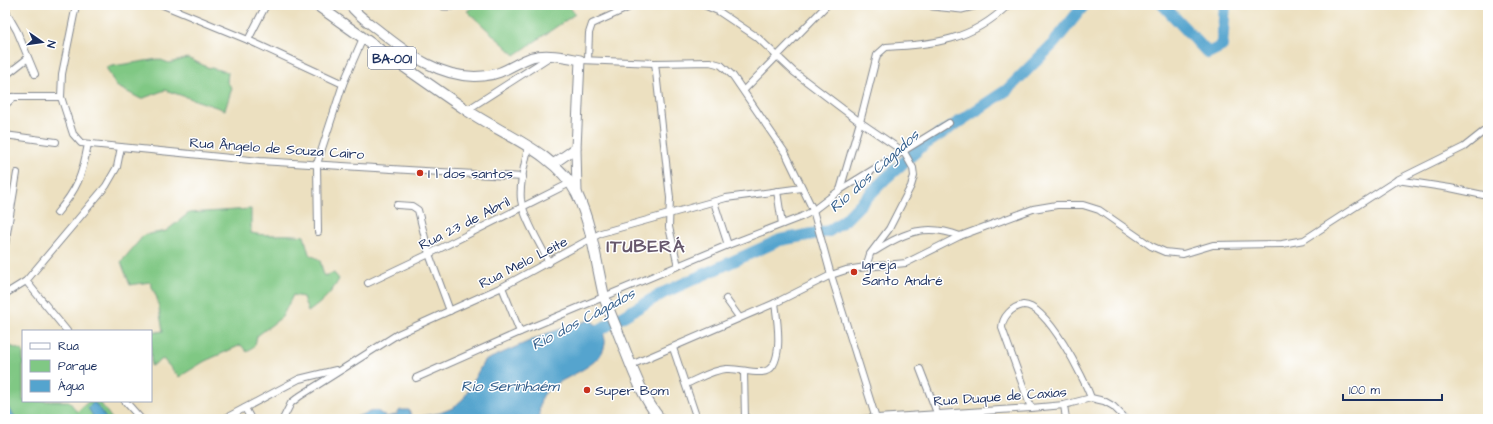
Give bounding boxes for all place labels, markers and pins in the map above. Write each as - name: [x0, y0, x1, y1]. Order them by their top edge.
- place label: I l dos santos: [428, 164, 513, 184]
- marker: I l dos santos: [415, 168, 425, 178]
- place label: Igreja Santo André: [862, 255, 943, 291]
- marker: Igreja Santo André: [849, 267, 859, 277]
- place label: Super Bom: [595, 381, 669, 401]
- marker: Super Bom: [582, 385, 592, 395]

